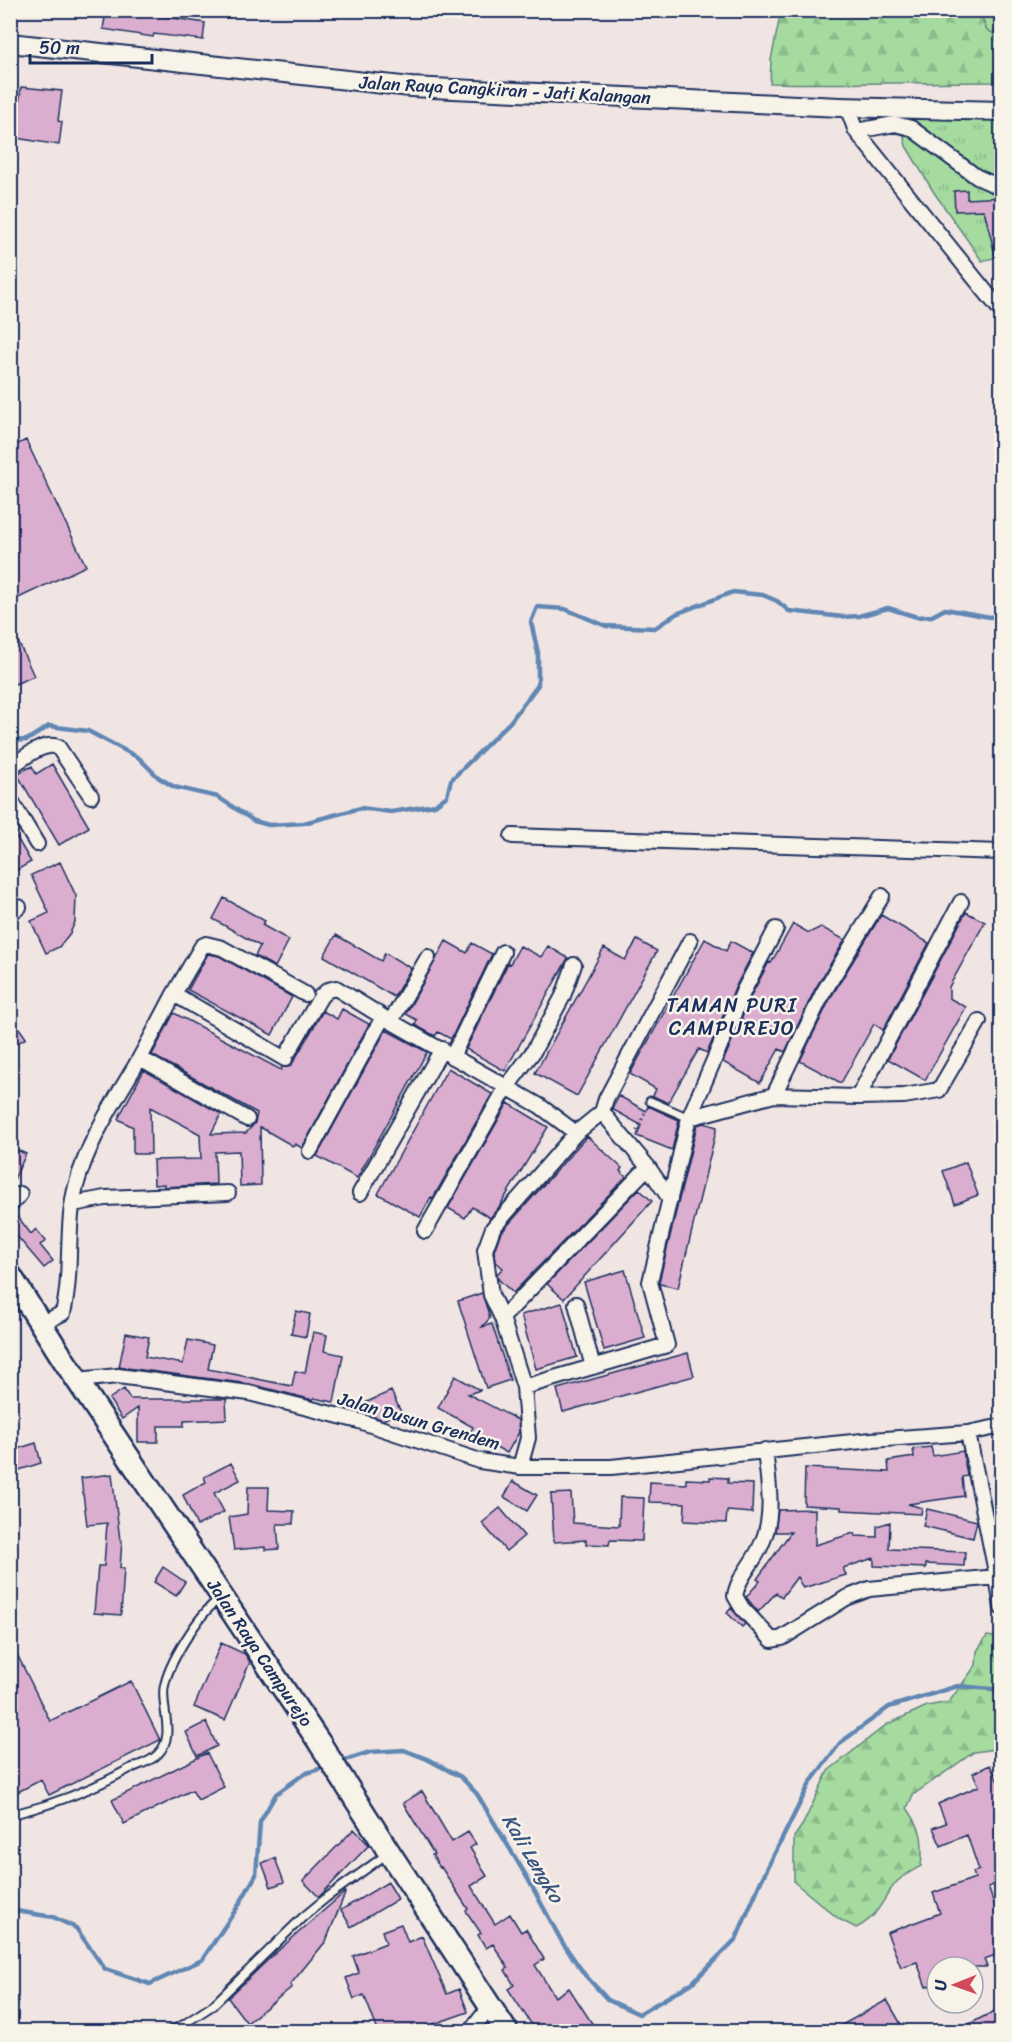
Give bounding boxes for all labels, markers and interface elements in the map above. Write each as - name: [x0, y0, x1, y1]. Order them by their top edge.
- scale bar: [30, 27, 152, 65]
- text: 50 m: [39, 32, 80, 64]
- street label: Jalan Raya Cangkiran - Jati Kalangan: [357, 66, 652, 114]
- district label: TAMAN PURI CAMPUREJO: [667, 988, 797, 1046]
- street label: Jalan Dusun Grendem: [333, 1382, 504, 1460]
- street label: Jalan Raya Campurejo: [198, 1571, 322, 1734]
- water label: Kali Lengko: [492, 1807, 574, 1911]
- north arrow: [925, 1955, 985, 2015]
- text: U: [926, 1978, 955, 1991]

